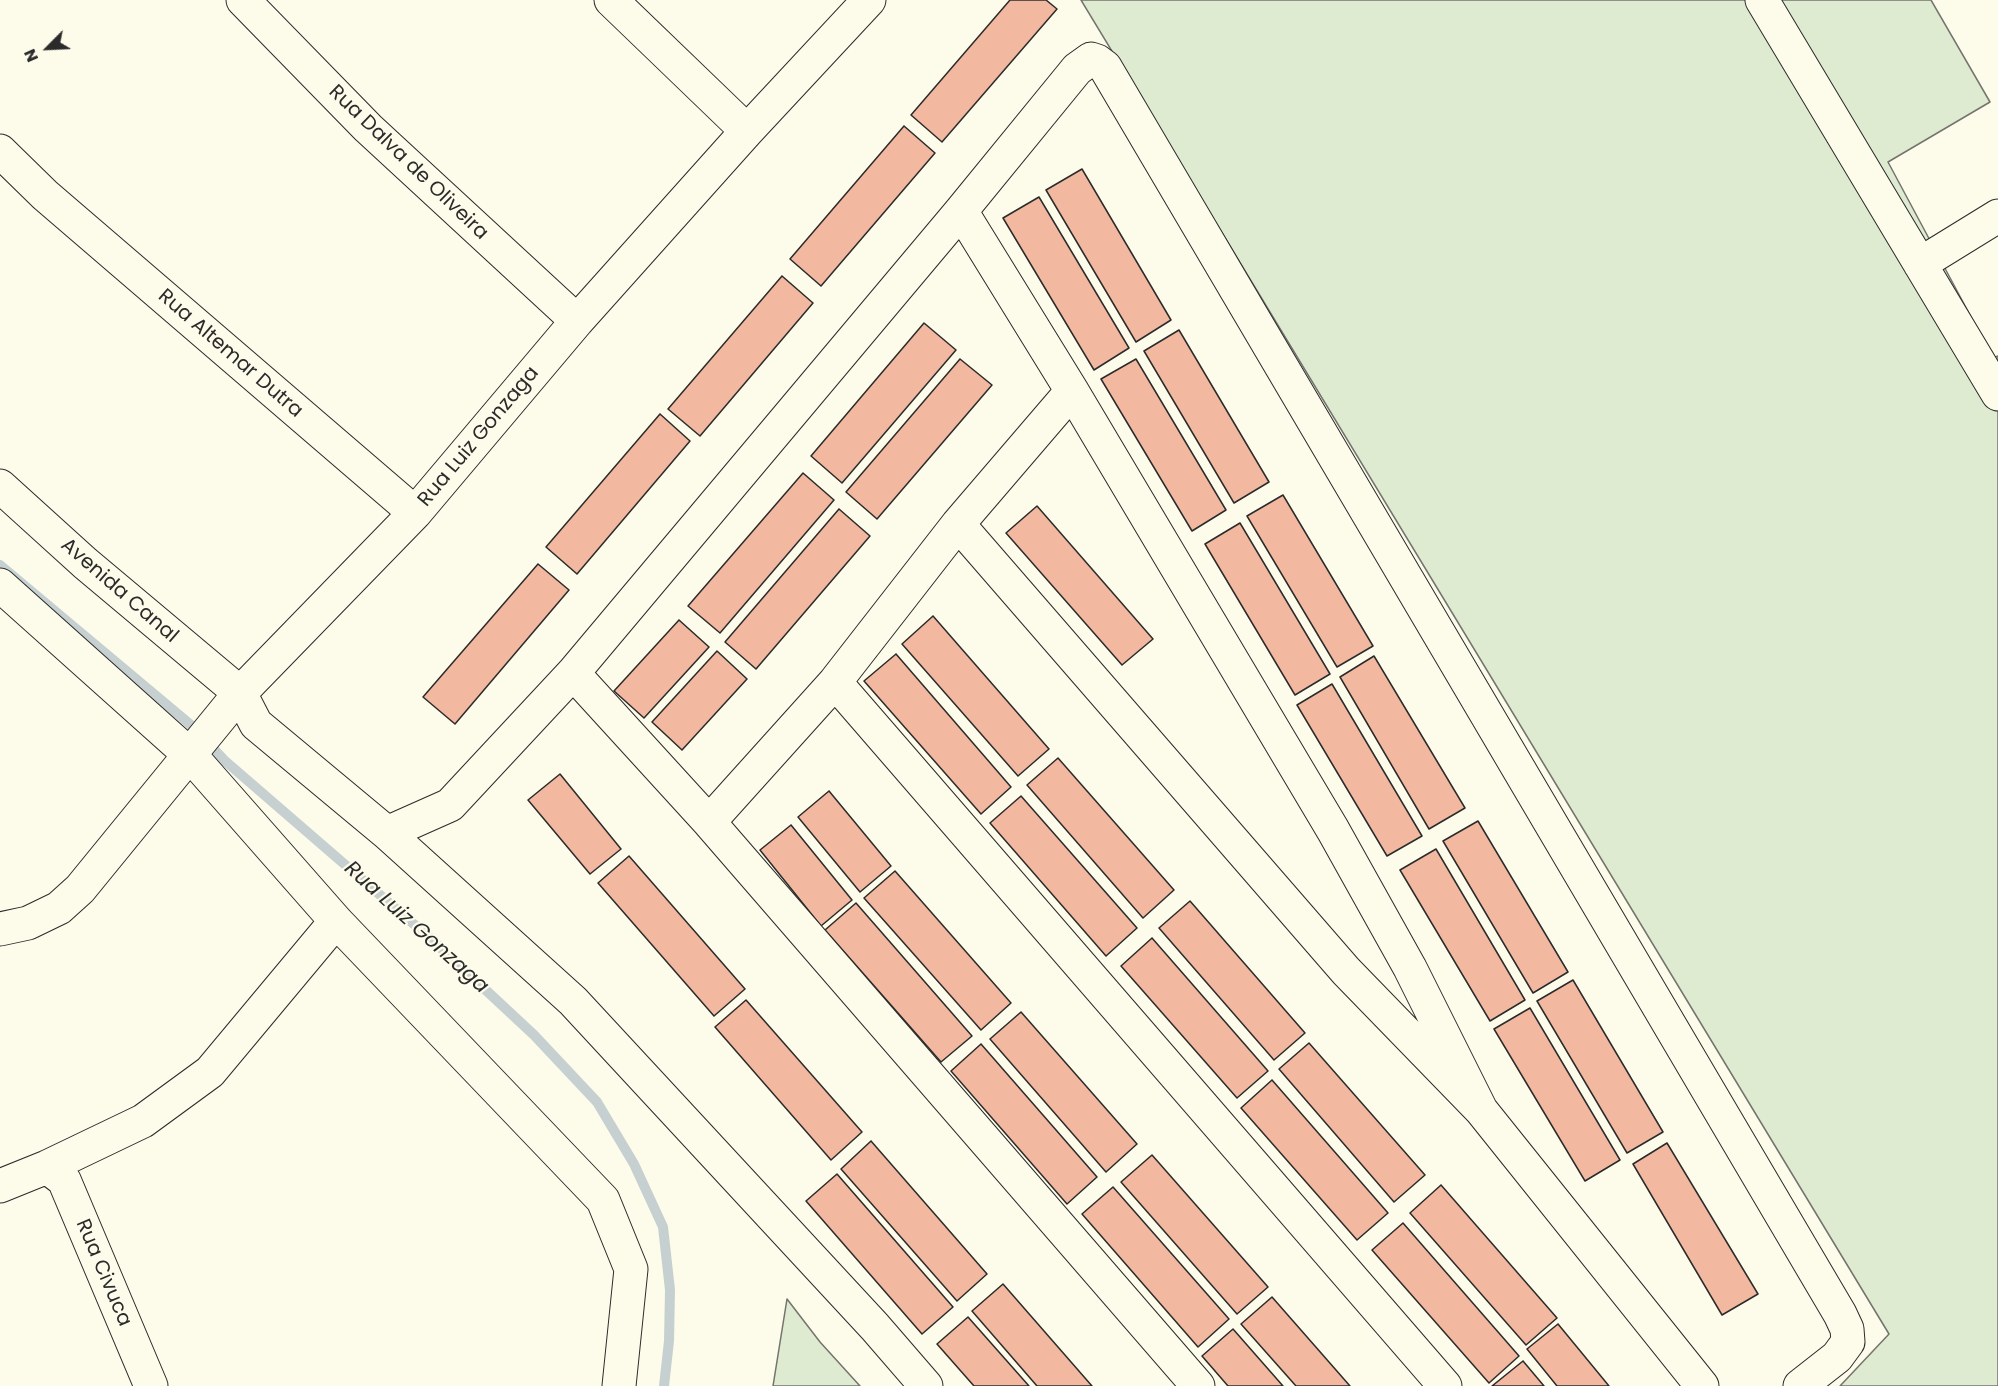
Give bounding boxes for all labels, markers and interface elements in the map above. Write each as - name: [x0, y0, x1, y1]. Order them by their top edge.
- north arrow: [18, 18, 78, 78]
- text: N: [18, 45, 44, 66]
- street label: Rua Dalva de Oliveira: [323, 80, 493, 246]
- street label: Rua Altemar Dutra: [153, 285, 307, 423]
- street label: Rua Luiz Gonzaga: [413, 362, 545, 512]
- street label: Avenida Canal: [56, 534, 182, 648]
- water label: Rua Luiz Gonzaga: [339, 857, 493, 999]
- street label: Rua Civuca: [70, 1216, 136, 1330]

